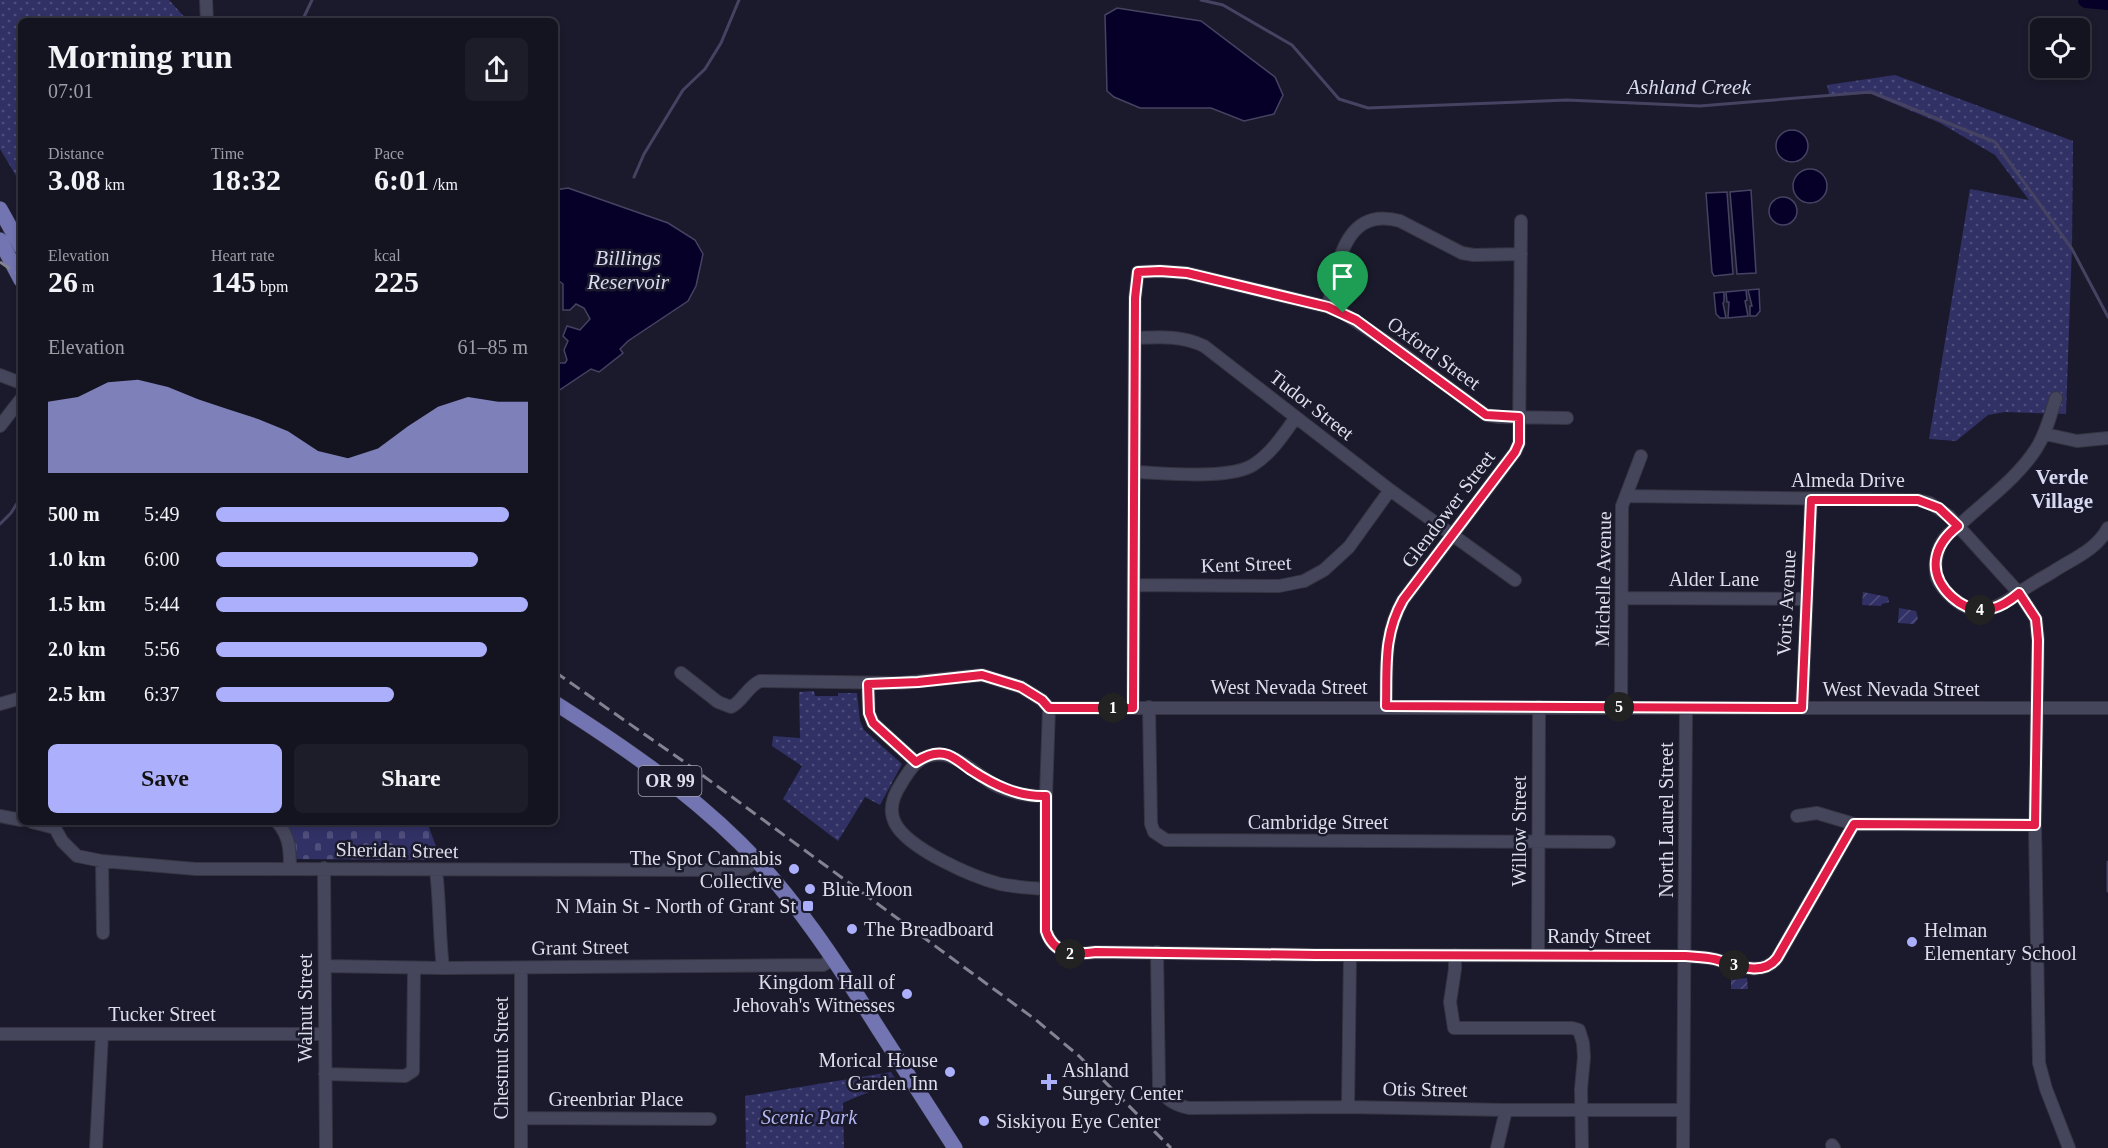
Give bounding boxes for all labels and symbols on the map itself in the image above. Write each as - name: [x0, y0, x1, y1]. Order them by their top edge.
- water label: Ashland Creek: [1625, 75, 1751, 99]
- water label: Billings Reservoir: [586, 246, 670, 294]
- pin: [1317, 251, 1368, 313]
- street label: Oxford Street: [1383, 312, 1485, 394]
- street label: Tudor Street: [1266, 366, 1358, 445]
- street label: Glendower Street: [1397, 446, 1499, 572]
- district label: Verde Village: [2031, 465, 2093, 513]
- street label: Almeda Drive: [1791, 469, 1905, 491]
- street label: Michelle Avenue: [1591, 511, 1615, 647]
- street label: Voris Avenue: [1772, 549, 1800, 657]
- street label: Kent Street: [1200, 551, 1292, 577]
- street label: Alder Lane: [1669, 568, 1759, 590]
- pin: 4: [1965, 595, 1995, 625]
- street label: West Nevada Street: [1210, 676, 1368, 698]
- street label: West Nevada Street: [1822, 678, 1980, 700]
- pin: 5: [1604, 692, 1634, 722]
- pin: 1: [1098, 693, 1128, 723]
- street label: North Laurel Street: [1655, 742, 1677, 898]
- road number: OR 99: [638, 766, 702, 796]
- street label: Willow Street: [1508, 775, 1530, 886]
- street label: Cambridge Street: [1248, 811, 1389, 834]
- street label: Sheridan Street: [335, 838, 459, 862]
- place label: The Spot Cannabis Collective: [630, 847, 782, 892]
- marker: The Spot Cannabis Collective: [787, 862, 801, 876]
- place label: Blue Moon: [822, 878, 913, 900]
- marker: Blue Moon: [803, 882, 817, 896]
- place label: N Main St - North of Grant St: [555, 895, 796, 917]
- marker: N Main St - North of Grant St: [801, 899, 815, 913]
- place label: The Breadboard: [864, 918, 993, 940]
- place label: Helman Elementary School: [1924, 919, 2077, 965]
- marker: The Breadboard: [845, 922, 859, 936]
- street label: Randy Street: [1547, 925, 1651, 948]
- street label: Grant Street: [531, 935, 629, 959]
- marker: Helman Elementary School: [1905, 935, 1919, 949]
- pin: 2: [1055, 939, 1085, 969]
- pin: 3: [1719, 950, 1749, 980]
- street label: Walnut Street: [294, 953, 316, 1062]
- place label: Kingdom Hall of Jehovah's Witnesses: [733, 971, 895, 1016]
- marker: Kingdom Hall of Jehovah's Witnesses: [900, 987, 914, 1001]
- street label: Chestnut Street: [490, 996, 512, 1119]
- street label: Tucker Street: [108, 1003, 216, 1025]
- place label: Morical House Garden Inn: [819, 1049, 938, 1094]
- place label: Ashland Surgery Center: [1062, 1059, 1184, 1105]
- marker: Morical House Garden Inn: [943, 1065, 957, 1079]
- marker: Ashland Surgery Center: [1040, 1073, 1058, 1091]
- street label: Otis Street: [1382, 1077, 1468, 1101]
- street label: Greenbriar Place: [549, 1088, 684, 1110]
- park label: Scenic Park: [761, 1106, 858, 1128]
- place label: Siskiyou Eye Center: [996, 1110, 1161, 1133]
- marker: Siskiyou Eye Center: [977, 1114, 991, 1128]

